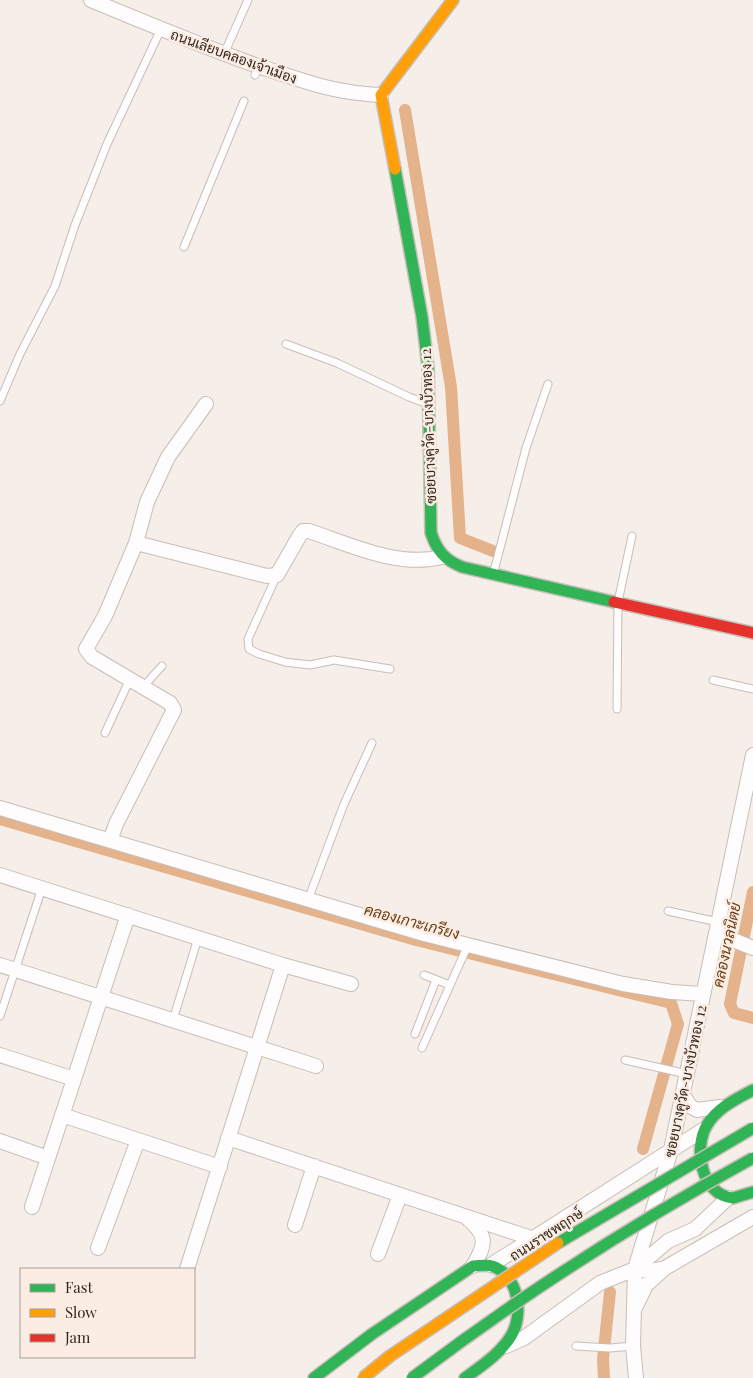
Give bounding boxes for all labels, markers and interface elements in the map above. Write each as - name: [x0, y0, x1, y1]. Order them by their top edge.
- street label: ถนนเลียบคลองเจ้าเมือง: [168, 24, 300, 88]
- street label: ซอยบางคูวัด-บางบัวทอง 12: [416, 348, 441, 504]
- water label: คลองเกาะเกรียง: [362, 899, 462, 943]
- water label: คลองนวลนิตย์: [707, 899, 745, 989]
- street label: ซอยบางคูวัด-บางบัวทอง 12: [660, 1003, 711, 1159]
- street label: ถนนราชพฤกษ์: [506, 1203, 587, 1265]
- legend: [20, 1268, 195, 1358]
- text: Fast: [65, 1277, 94, 1297]
- text: Slow: [65, 1302, 97, 1322]
- text: Jam: [64, 1327, 91, 1347]

